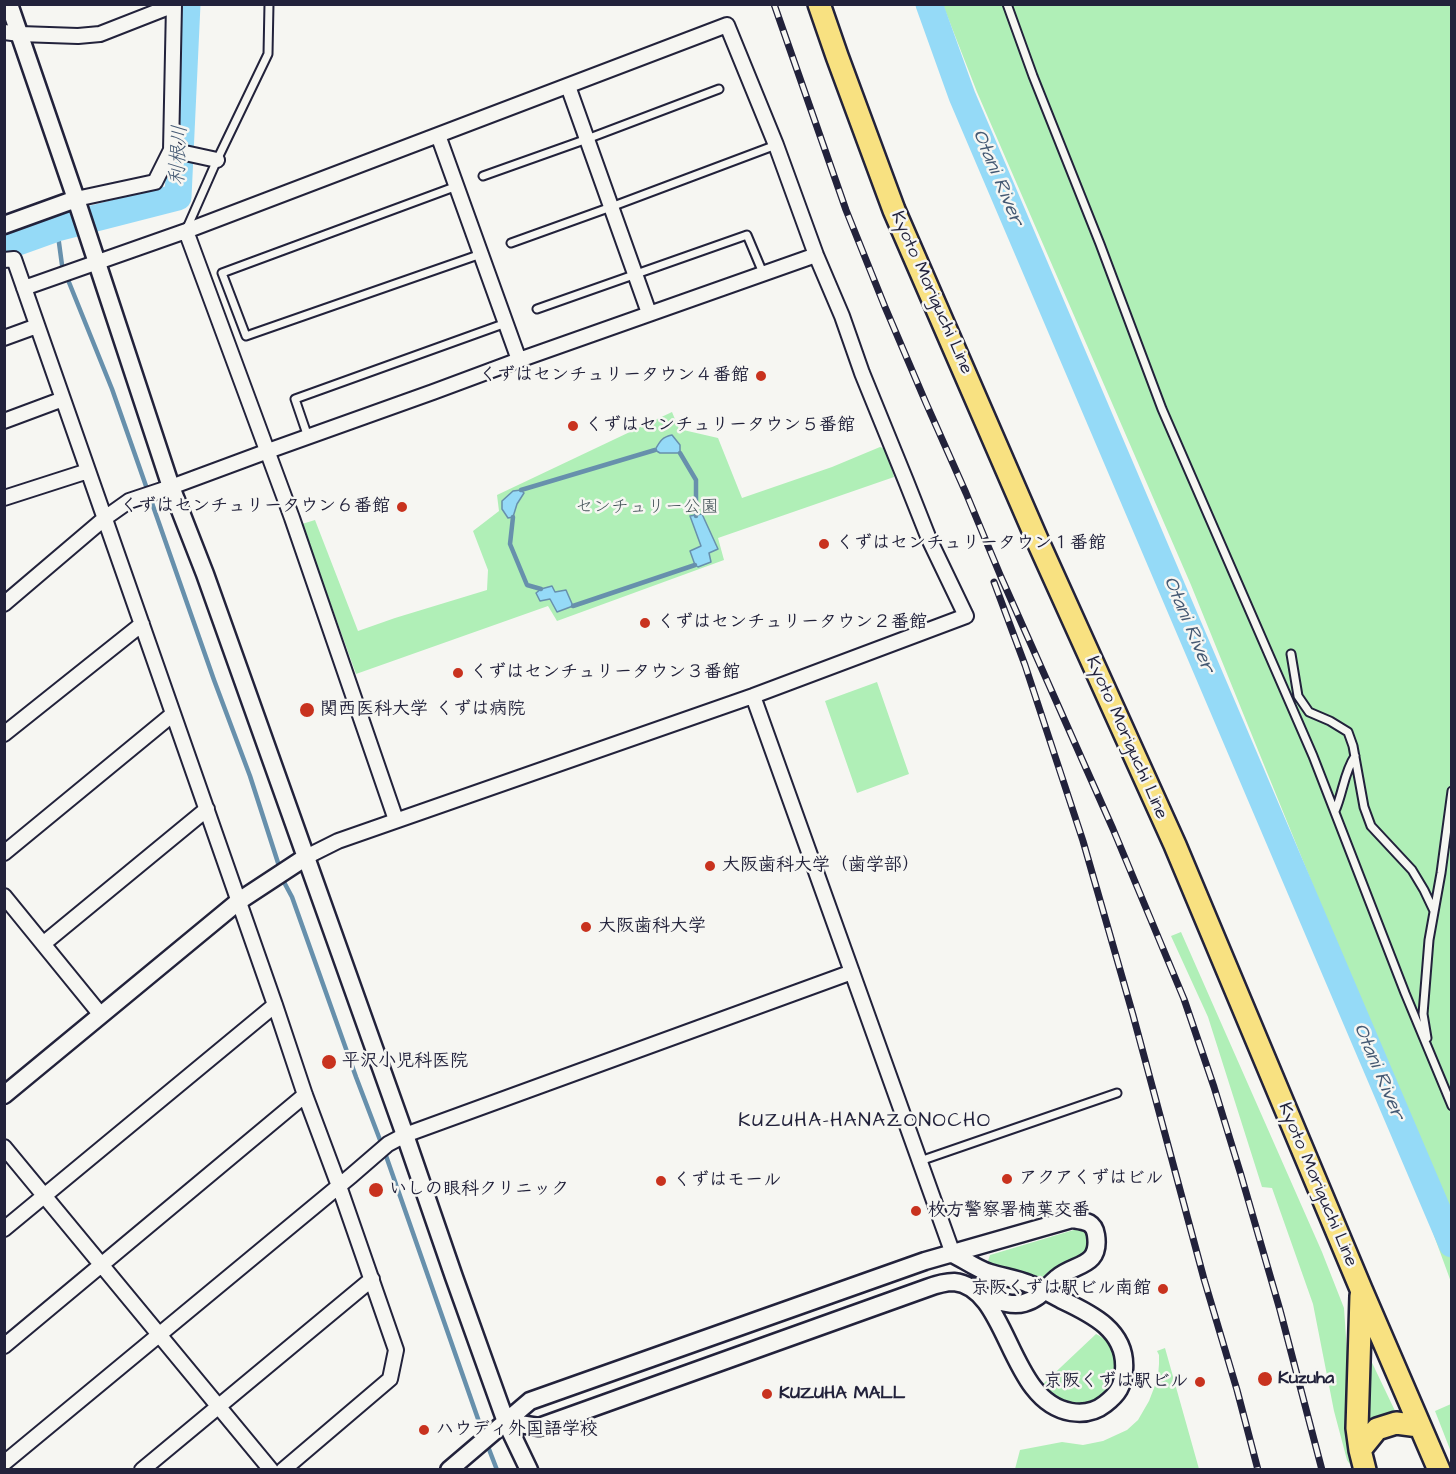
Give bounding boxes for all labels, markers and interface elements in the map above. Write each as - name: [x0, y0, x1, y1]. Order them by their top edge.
- water label: 利根川: [166, 124, 194, 186]
- water label: Otani River: [966, 126, 1028, 230]
- street label: Kyoto Moriguchi Line: [885, 208, 977, 378]
- place label: くずはセンチュリータウン４番館: [479, 365, 749, 387]
- marker: くずはセンチュリータウン４番館: [754, 369, 768, 383]
- place label: くずはセンチュリータウン５番館: [585, 415, 855, 437]
- marker: くずはセンチュリータウン５番館: [566, 419, 580, 433]
- place label: くずはセンチュリータウン６番館: [120, 496, 390, 518]
- park label: センチュリー公園: [575, 497, 719, 519]
- marker: くずはセンチュリータウン６番館: [395, 500, 409, 514]
- place label: くずはセンチュリータウン１番館: [836, 533, 1106, 555]
- marker: くずはセンチュリータウン１番館: [817, 537, 831, 551]
- water label: Otani River: [1157, 573, 1219, 677]
- place label: くずはセンチュリータウン２番館: [657, 612, 927, 634]
- marker: くずはセンチュリータウン２番館: [638, 616, 652, 630]
- street label: Kyoto Moriguchi Line: [1080, 653, 1172, 823]
- place label: くずはセンチュリータウン３番館: [470, 662, 740, 684]
- marker: くずはセンチュリータウン３番館: [451, 666, 465, 680]
- place label: 関西医科大学 くずは病院: [320, 699, 525, 721]
- marker: 関西医科大学 くずは病院: [298, 701, 316, 719]
- place label: 大阪歯科大学（歯学部）: [722, 855, 920, 877]
- marker: 大阪歯科大学（歯学部）: [703, 859, 717, 873]
- place label: 大阪歯科大学: [598, 916, 706, 938]
- marker: 大阪歯科大学: [579, 920, 593, 934]
- water label: Otani River: [1347, 1020, 1409, 1124]
- place label: 平沢小児科医院: [342, 1051, 468, 1073]
- marker: 平沢小児科医院: [320, 1053, 338, 1071]
- street label: Kyoto Moriguchi Line: [1273, 1100, 1361, 1270]
- district label: KUZUHA-HANAZONOCHO: [738, 1110, 992, 1134]
- place label: アクアくずはビル: [1019, 1168, 1163, 1190]
- place label: くずはモール: [673, 1170, 781, 1192]
- marker: アクアくずはビル: [1000, 1172, 1014, 1186]
- marker: くずはモール: [654, 1174, 668, 1188]
- place label: いしの眼科クリニック: [389, 1179, 569, 1201]
- marker: いしの眼科クリニック: [367, 1181, 385, 1199]
- place label: 枚方警察署楠葉交番: [928, 1200, 1090, 1222]
- marker: 枚方警察署楠葉交番: [909, 1204, 923, 1218]
- place label: 京阪くずは駅ビル南館: [971, 1278, 1151, 1300]
- marker: 京阪くずは駅ビル南館: [1156, 1282, 1170, 1296]
- place label: Kuzuha: [1278, 1368, 1334, 1390]
- marker: Kuzuha: [1256, 1370, 1274, 1388]
- place label: 京阪くずは駅ビル: [1044, 1371, 1188, 1393]
- marker: 京阪くずは駅ビル: [1193, 1375, 1207, 1389]
- place label: KUZUHA MALL: [779, 1383, 905, 1405]
- marker: KUZUHA MALL: [760, 1387, 774, 1401]
- place label: ハウディ外国語学校: [436, 1419, 598, 1441]
- marker: ハウディ外国語学校: [417, 1423, 431, 1437]

